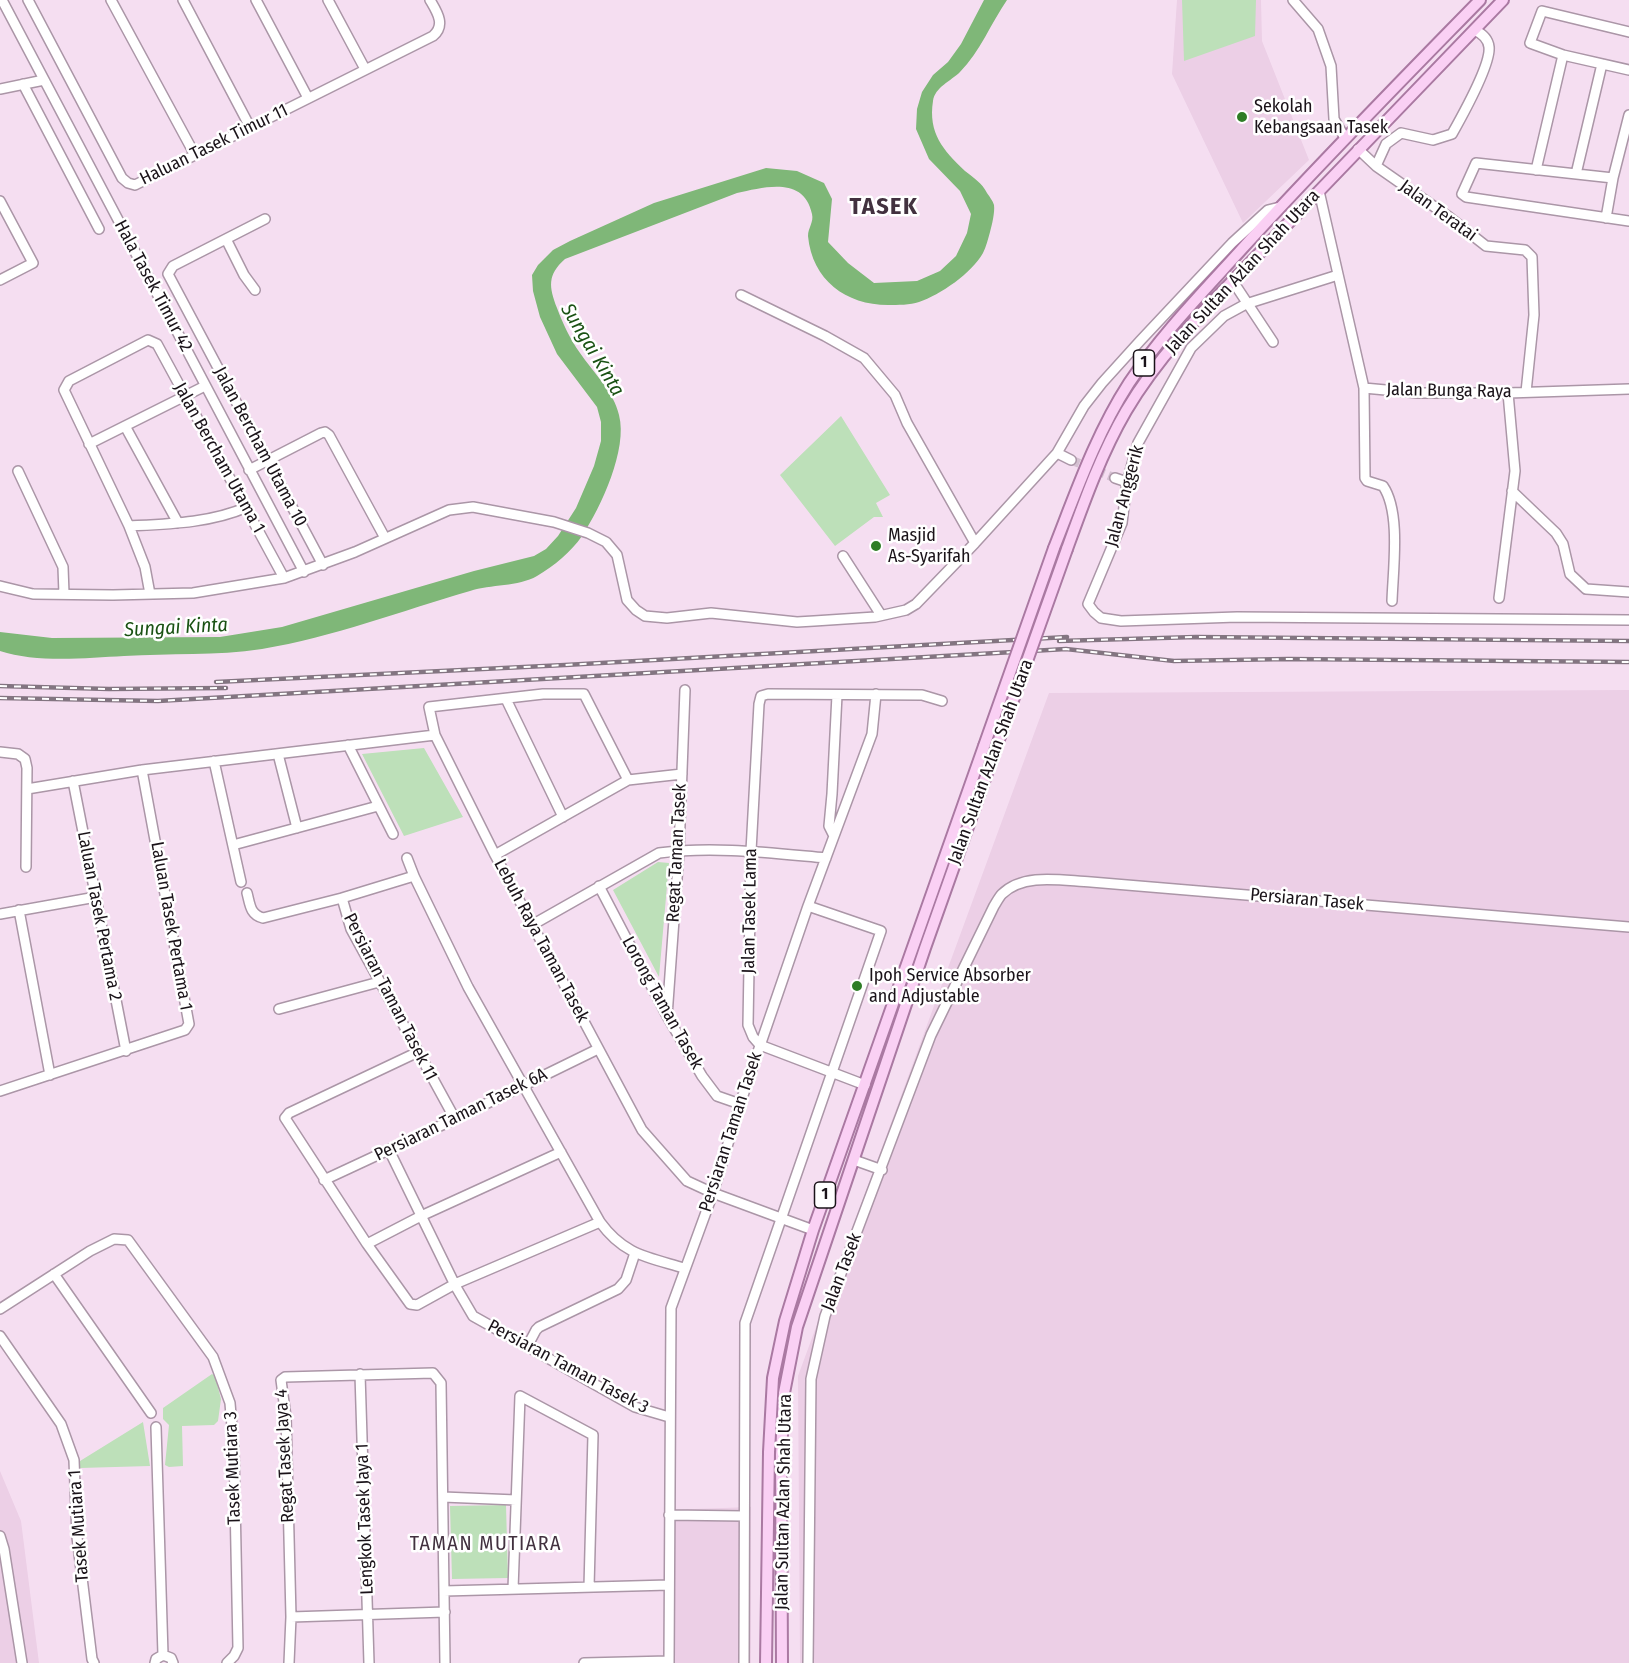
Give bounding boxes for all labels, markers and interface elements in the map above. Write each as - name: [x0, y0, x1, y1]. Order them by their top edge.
- place label: Sekolah Kebangsaan Tasek: [1254, 96, 1388, 138]
- street label: Haluan Tasek Timur 11: [136, 100, 292, 190]
- marker: Sekolah Kebangsaan Tasek: [1235, 110, 1249, 124]
- street label: Jalan Teratai: [1395, 176, 1481, 246]
- street label: Jalan Sultan Azlan Shah Utara: [1161, 185, 1325, 359]
- district label: TASEK: [850, 193, 918, 221]
- street label: Hala Tasek Timur 42: [109, 217, 197, 355]
- water label: Sungai Kinta: [555, 299, 629, 401]
- road number: 1: [1134, 350, 1154, 376]
- street label: Jalan Bercham Utama 10: [209, 363, 311, 531]
- street label: Jalan Bercham Utama 1: [169, 379, 269, 537]
- street label: Jalan Bunga Raya: [1386, 379, 1512, 403]
- street label: Jalan Anggerik: [1101, 443, 1149, 549]
- place label: Masjid As-Syarifah: [888, 525, 970, 568]
- marker: Masjid As-Syarifah: [869, 539, 883, 553]
- water label: Sungai Kinta: [124, 613, 228, 643]
- street label: Jalan Sultan Azlan Shah Utara: [944, 657, 1038, 867]
- street label: Regat Taman Tasek: [663, 783, 691, 923]
- street label: Laluan Tasek Pertama 2: [72, 830, 126, 1002]
- street label: Laluan Tasek Pertama 1: [146, 840, 196, 1012]
- street label: Jalan Tasek Lama: [738, 848, 762, 974]
- street label: Lebuh Raya Taman Tasek: [489, 856, 593, 1026]
- street label: Persiaran Tasek: [1249, 884, 1365, 916]
- street label: Persiaran Taman Tasek 11: [338, 910, 442, 1084]
- street label: Lorong Taman Tasek: [617, 933, 707, 1073]
- place label: Ipoh Service Absorber and Adjustable: [869, 965, 1031, 1008]
- marker: Ipoh Service Absorber and Adjustable: [850, 979, 864, 993]
- street label: Persiaran Taman Tasek: [695, 1049, 767, 1215]
- street label: Persiaran Taman Tasek 6A: [371, 1064, 551, 1166]
- road number: 1: [814, 1182, 836, 1208]
- street label: Jalan Tasek: [817, 1230, 867, 1314]
- street label: Persiaran Taman Tasek 3: [484, 1315, 652, 1419]
- street label: Regat Tasek Jaya 4: [271, 1389, 299, 1523]
- street label: Jalan Sultan Azlan Shah Utara: [771, 1394, 797, 1610]
- street label: Tasek Mutiara 3: [220, 1411, 246, 1525]
- street label: Lengkok Tasek Jaya 1: [352, 1443, 378, 1595]
- street label: Tasek Mutiara 1: [64, 1469, 94, 1583]
- district label: TAMAN MUTIARA: [410, 1532, 562, 1556]

